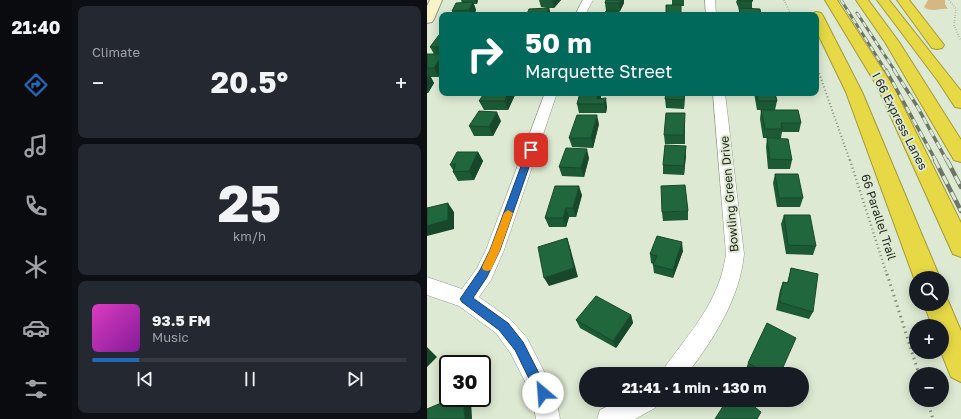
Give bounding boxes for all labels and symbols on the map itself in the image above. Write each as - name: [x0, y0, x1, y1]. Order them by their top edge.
- street label: I 66 Express Lanes: [869, 70, 931, 172]
- pin: [514, 133, 548, 167]
- street label: Bowling Green Drive: [716, 135, 742, 253]
- street label: 66 Parallel Trail: [858, 172, 900, 262]
- speed limit sign: 30: [439, 355, 491, 407]
- position arrow: [522, 372, 564, 414]

